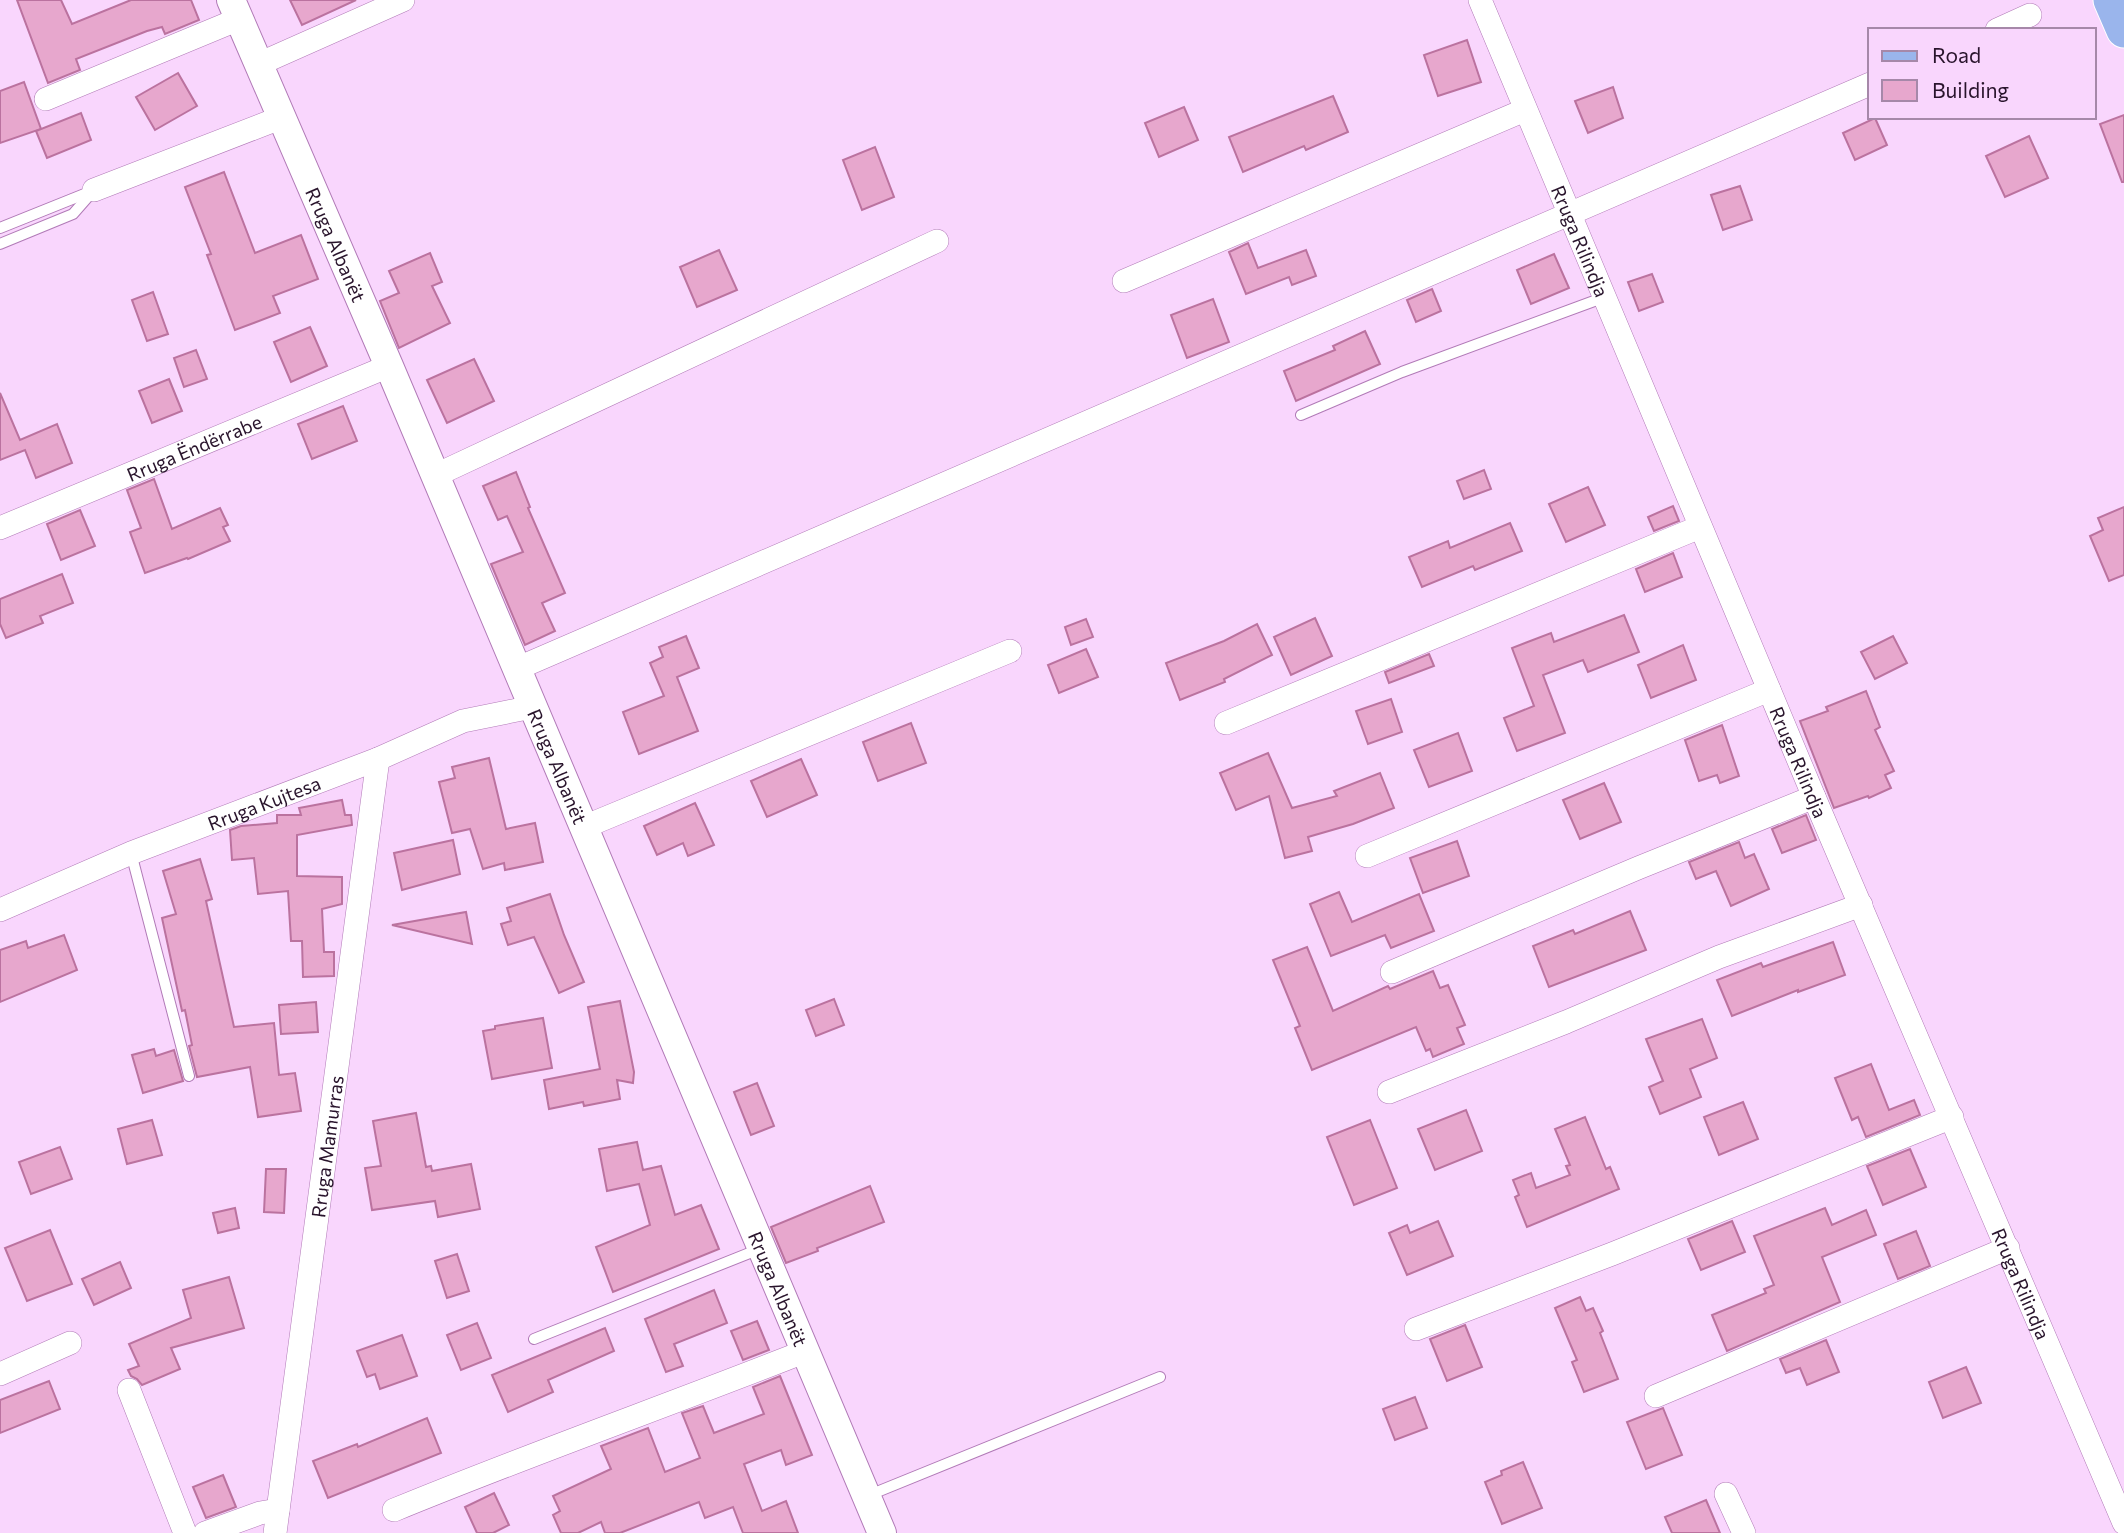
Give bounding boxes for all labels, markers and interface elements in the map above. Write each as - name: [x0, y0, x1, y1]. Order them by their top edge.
- legend: [1868, 28, 2096, 119]
- text: Road: [1932, 42, 1981, 67]
- text: Building: [1932, 77, 2009, 102]
- street label: Rruga Rilindja: [1547, 182, 1614, 300]
- street label: Rruga Albanët: [302, 183, 371, 305]
- street label: Rruga Ëndërrabe: [123, 409, 265, 486]
- street label: Rruga Rilindja: [1766, 703, 1833, 821]
- street label: Rruga Albanët: [524, 705, 593, 827]
- street label: Rruga Kujtesa: [204, 771, 324, 834]
- street label: Rruga Mamurras: [306, 1074, 347, 1219]
- street label: Rruga Rilindja: [1988, 1224, 2056, 1342]
- street label: Rruga Albanët: [744, 1228, 813, 1349]

